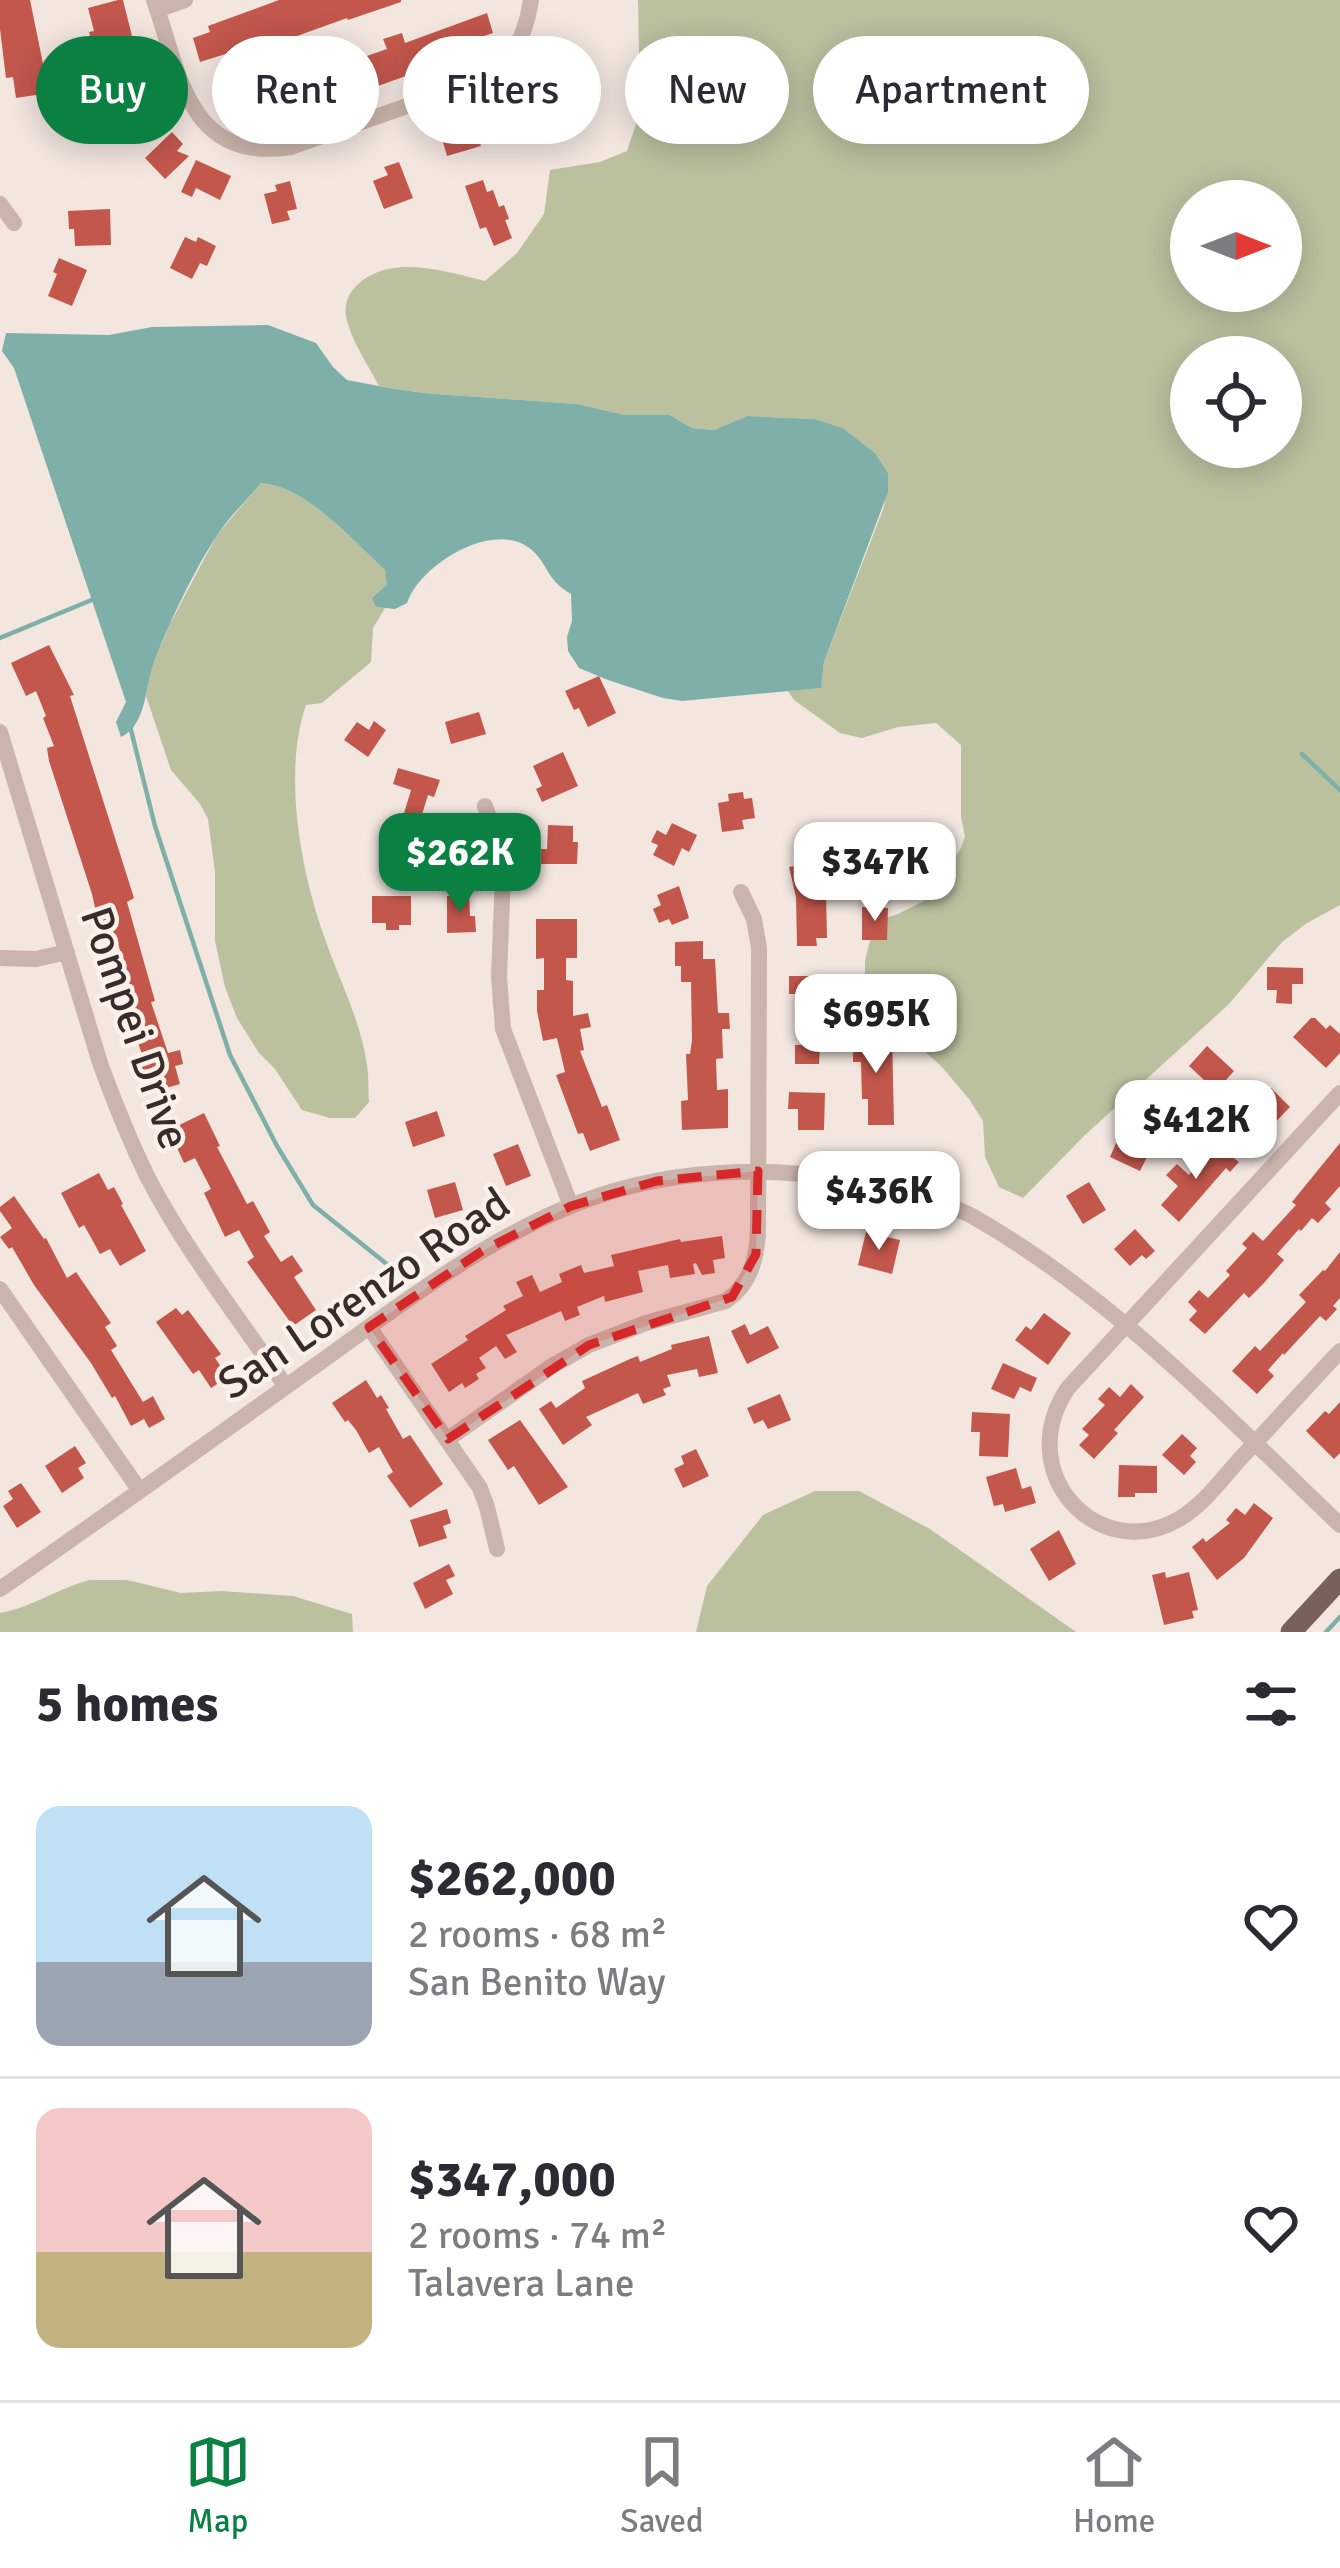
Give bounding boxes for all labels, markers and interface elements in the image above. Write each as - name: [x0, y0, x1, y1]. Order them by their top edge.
- chip: Buy: [36, 36, 188, 144]
- chip: Rent: [212, 36, 379, 144]
- chip: Filters: [403, 36, 601, 144]
- chip: New: [625, 36, 789, 144]
- chip: Apartment: [813, 36, 1089, 144]
- north arrow: [1170, 180, 1302, 312]
- map controls: [1170, 180, 1302, 468]
- button: locate: [1170, 336, 1302, 468]
- pin: $262K: [376, 813, 544, 915]
- pin: $347K: [791, 822, 959, 924]
- text: $262K: [406, 828, 514, 876]
- text: $347K: [821, 837, 929, 885]
- street label: Pompei Drive: [68, 900, 202, 1156]
- pin: $695K: [792, 974, 960, 1076]
- text: $695K: [822, 989, 930, 1037]
- pin: $412K: [1112, 1080, 1280, 1182]
- text: $412K: [1142, 1095, 1250, 1143]
- pin: $436K: [795, 1151, 963, 1253]
- text: $436K: [825, 1166, 933, 1214]
- street label: San Lorenzo Road: [208, 1176, 520, 1412]
- icon: filters: [1238, 1671, 1304, 1737]
- text: 5 homes: [36, 1673, 218, 1736]
- text: $262,000: [408, 1847, 616, 1910]
- icon: home: [132, 1854, 276, 1998]
- icon: heart: [1238, 1893, 1304, 1959]
- text: 2 rooms · 68 m²: [408, 1910, 667, 1958]
- text: San Benito Way: [408, 1958, 665, 2006]
- text: $347,000: [408, 2148, 616, 2211]
- icon: home: [132, 2156, 276, 2300]
- icon: heart: [1238, 2195, 1304, 2261]
- text: 2 rooms · 74 m²: [408, 2211, 667, 2259]
- text: Talavera Lane: [408, 2259, 634, 2307]
- tab: Map: [185, 2429, 251, 2542]
- tab: Saved: [620, 2429, 703, 2542]
- tab: Home: [1073, 2429, 1155, 2542]

